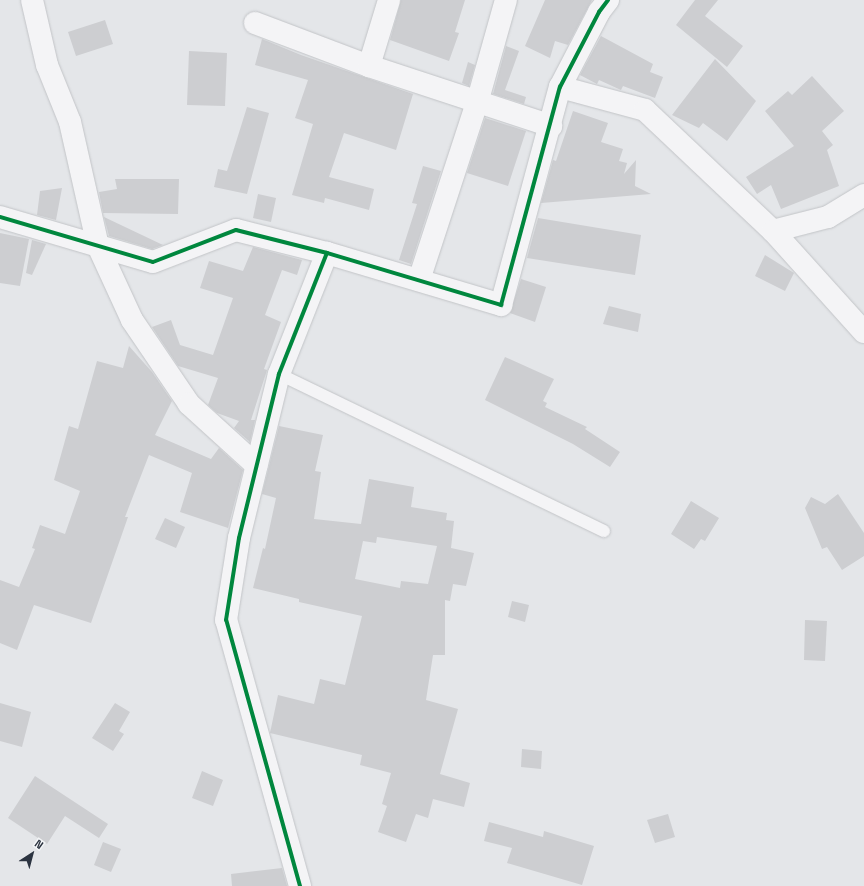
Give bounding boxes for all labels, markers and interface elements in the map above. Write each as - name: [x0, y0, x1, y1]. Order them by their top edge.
- north arrow: [12, 834, 52, 874]
- text: N: [32, 836, 46, 852]

